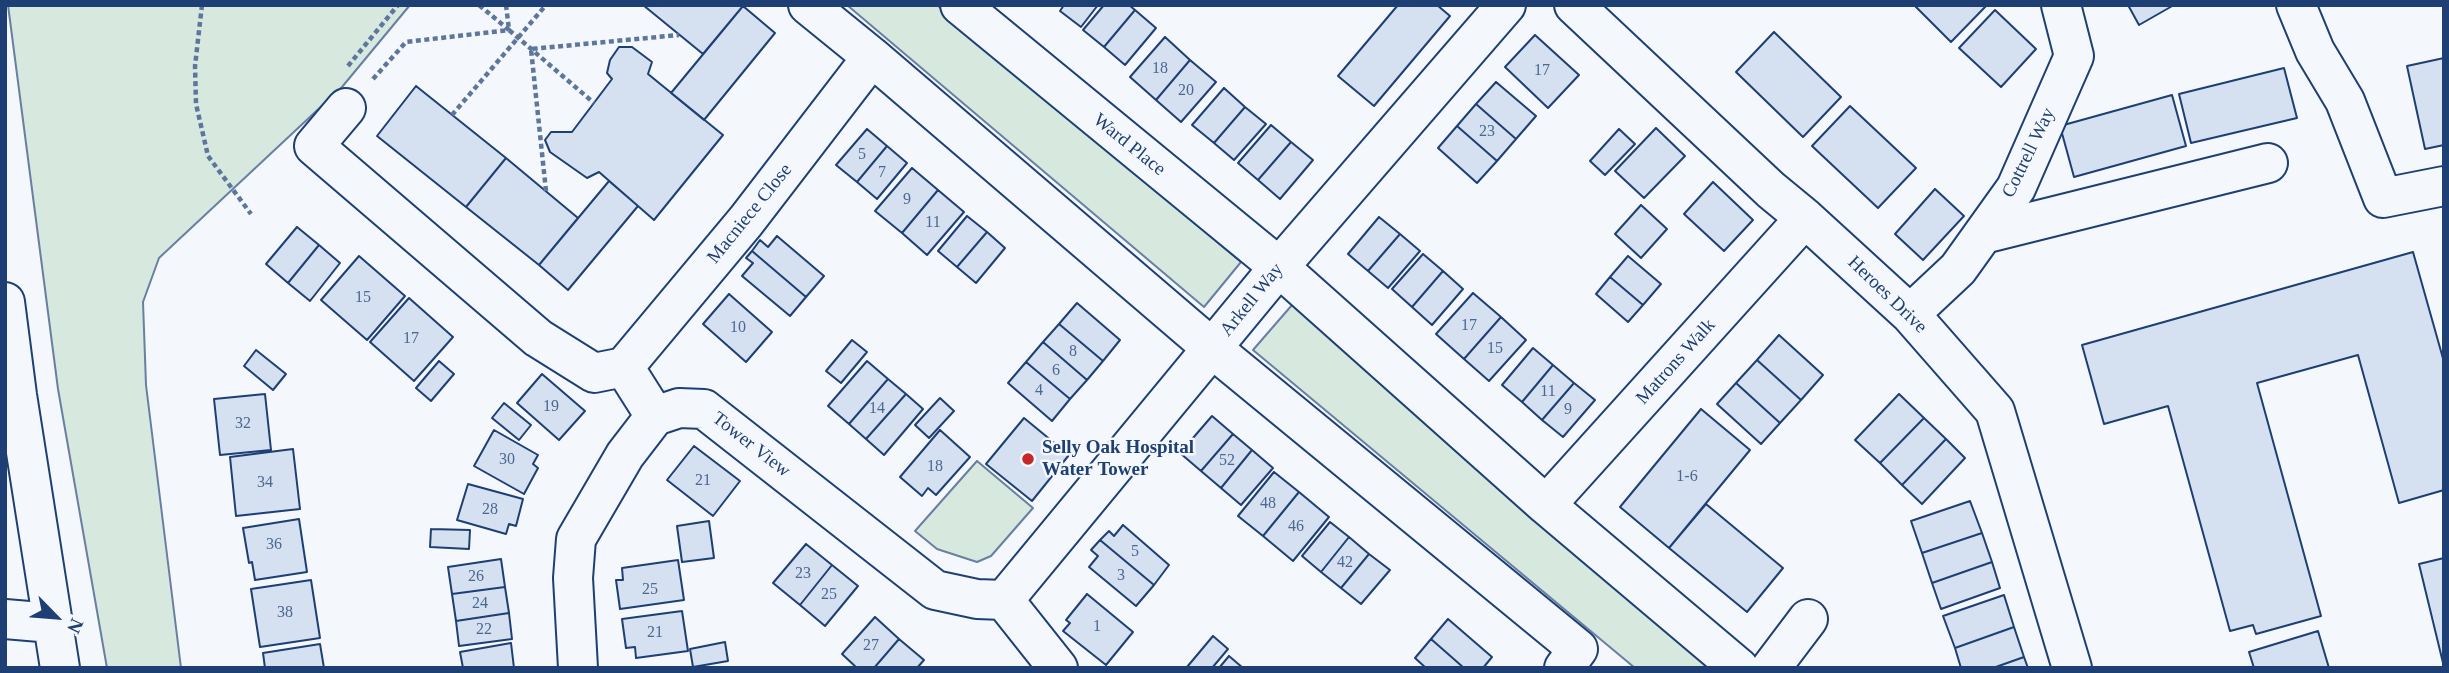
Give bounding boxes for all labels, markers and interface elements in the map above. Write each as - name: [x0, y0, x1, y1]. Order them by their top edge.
- house number: 18: [1152, 59, 1168, 79]
- house number: 17: [1534, 61, 1550, 81]
- house number: 20: [1178, 81, 1194, 101]
- street label: Cottrell Way: [1997, 104, 2061, 202]
- street label: Ward Place: [1088, 109, 1170, 181]
- house number: 23: [1479, 122, 1495, 142]
- house number: 5: [858, 145, 866, 165]
- street label: Macniece Close: [703, 159, 797, 269]
- house number: 7: [878, 163, 886, 183]
- house number: 9: [903, 190, 911, 210]
- house number: 11: [925, 213, 941, 233]
- street label: Heroes Drive: [1842, 251, 1932, 339]
- street label: Arkell Way: [1216, 259, 1288, 341]
- house number: 15: [355, 288, 371, 308]
- street label: Matrons Walk: [1631, 314, 1721, 410]
- house number: 17: [1461, 316, 1477, 336]
- house number: 10: [730, 318, 746, 338]
- house number: 17: [403, 329, 419, 349]
- house number: 15: [1487, 339, 1503, 359]
- house number: 8: [1069, 342, 1077, 362]
- house number: 6: [1052, 361, 1060, 381]
- house number: 4: [1035, 381, 1043, 401]
- house number: 11: [1540, 382, 1556, 402]
- house number: 19: [543, 397, 559, 417]
- house number: 14: [869, 399, 885, 419]
- house number: 9: [1564, 400, 1572, 420]
- street label: Tower View: [707, 407, 795, 483]
- house number: 32: [235, 414, 251, 434]
- place label: Selly Oak Hospital Water Tower: [1042, 437, 1194, 481]
- house number: 30: [499, 450, 515, 470]
- marker: Selly Oak Hospital Water Tower: [1020, 451, 1036, 467]
- house number: 52: [1219, 451, 1235, 471]
- house number: 18: [927, 457, 943, 477]
- house number: 1-6: [1676, 467, 1698, 487]
- house number: 21: [695, 471, 711, 491]
- house number: 34: [257, 473, 273, 493]
- house number: 48: [1260, 494, 1276, 514]
- house number: 28: [482, 500, 498, 520]
- house number: 46: [1288, 517, 1304, 537]
- house number: 36: [266, 535, 282, 555]
- house number: 5: [1131, 542, 1139, 562]
- house number: 42: [1337, 553, 1353, 573]
- house number: 23: [795, 564, 811, 584]
- house number: 3: [1117, 566, 1125, 586]
- house number: 26: [468, 567, 484, 587]
- house number: 25: [642, 580, 658, 600]
- north arrow: [21, 582, 91, 652]
- house number: 25: [821, 585, 837, 605]
- house number: 24: [472, 594, 488, 614]
- house number: 38: [277, 603, 293, 623]
- text: N: [63, 615, 88, 637]
- house number: 1: [1093, 617, 1101, 637]
- house number: 22: [476, 620, 492, 640]
- house number: 21: [647, 623, 663, 643]
- house number: 27: [863, 636, 879, 656]

